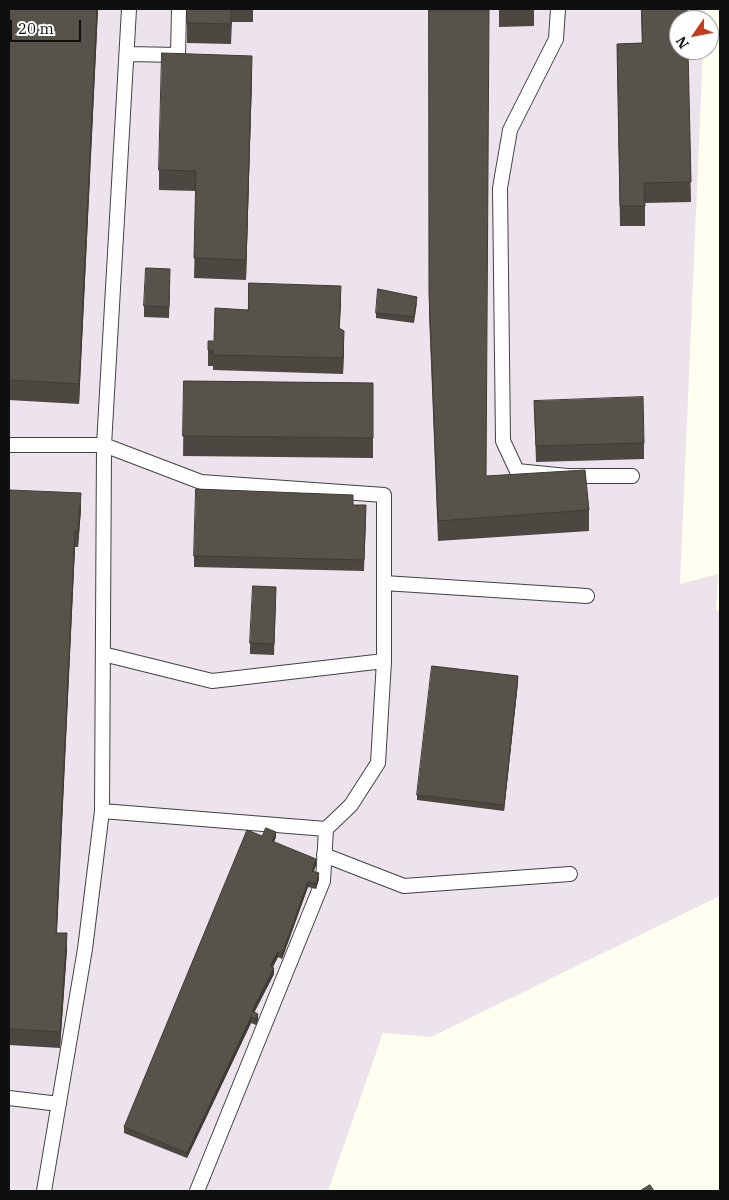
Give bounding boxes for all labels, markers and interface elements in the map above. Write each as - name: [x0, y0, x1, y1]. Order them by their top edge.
- scale bar: [12, 10, 84, 42]
- north arrow: [669, 10, 719, 60]
- text: 20 m: [18, 19, 54, 38]
- text: N: [672, 33, 693, 52]

